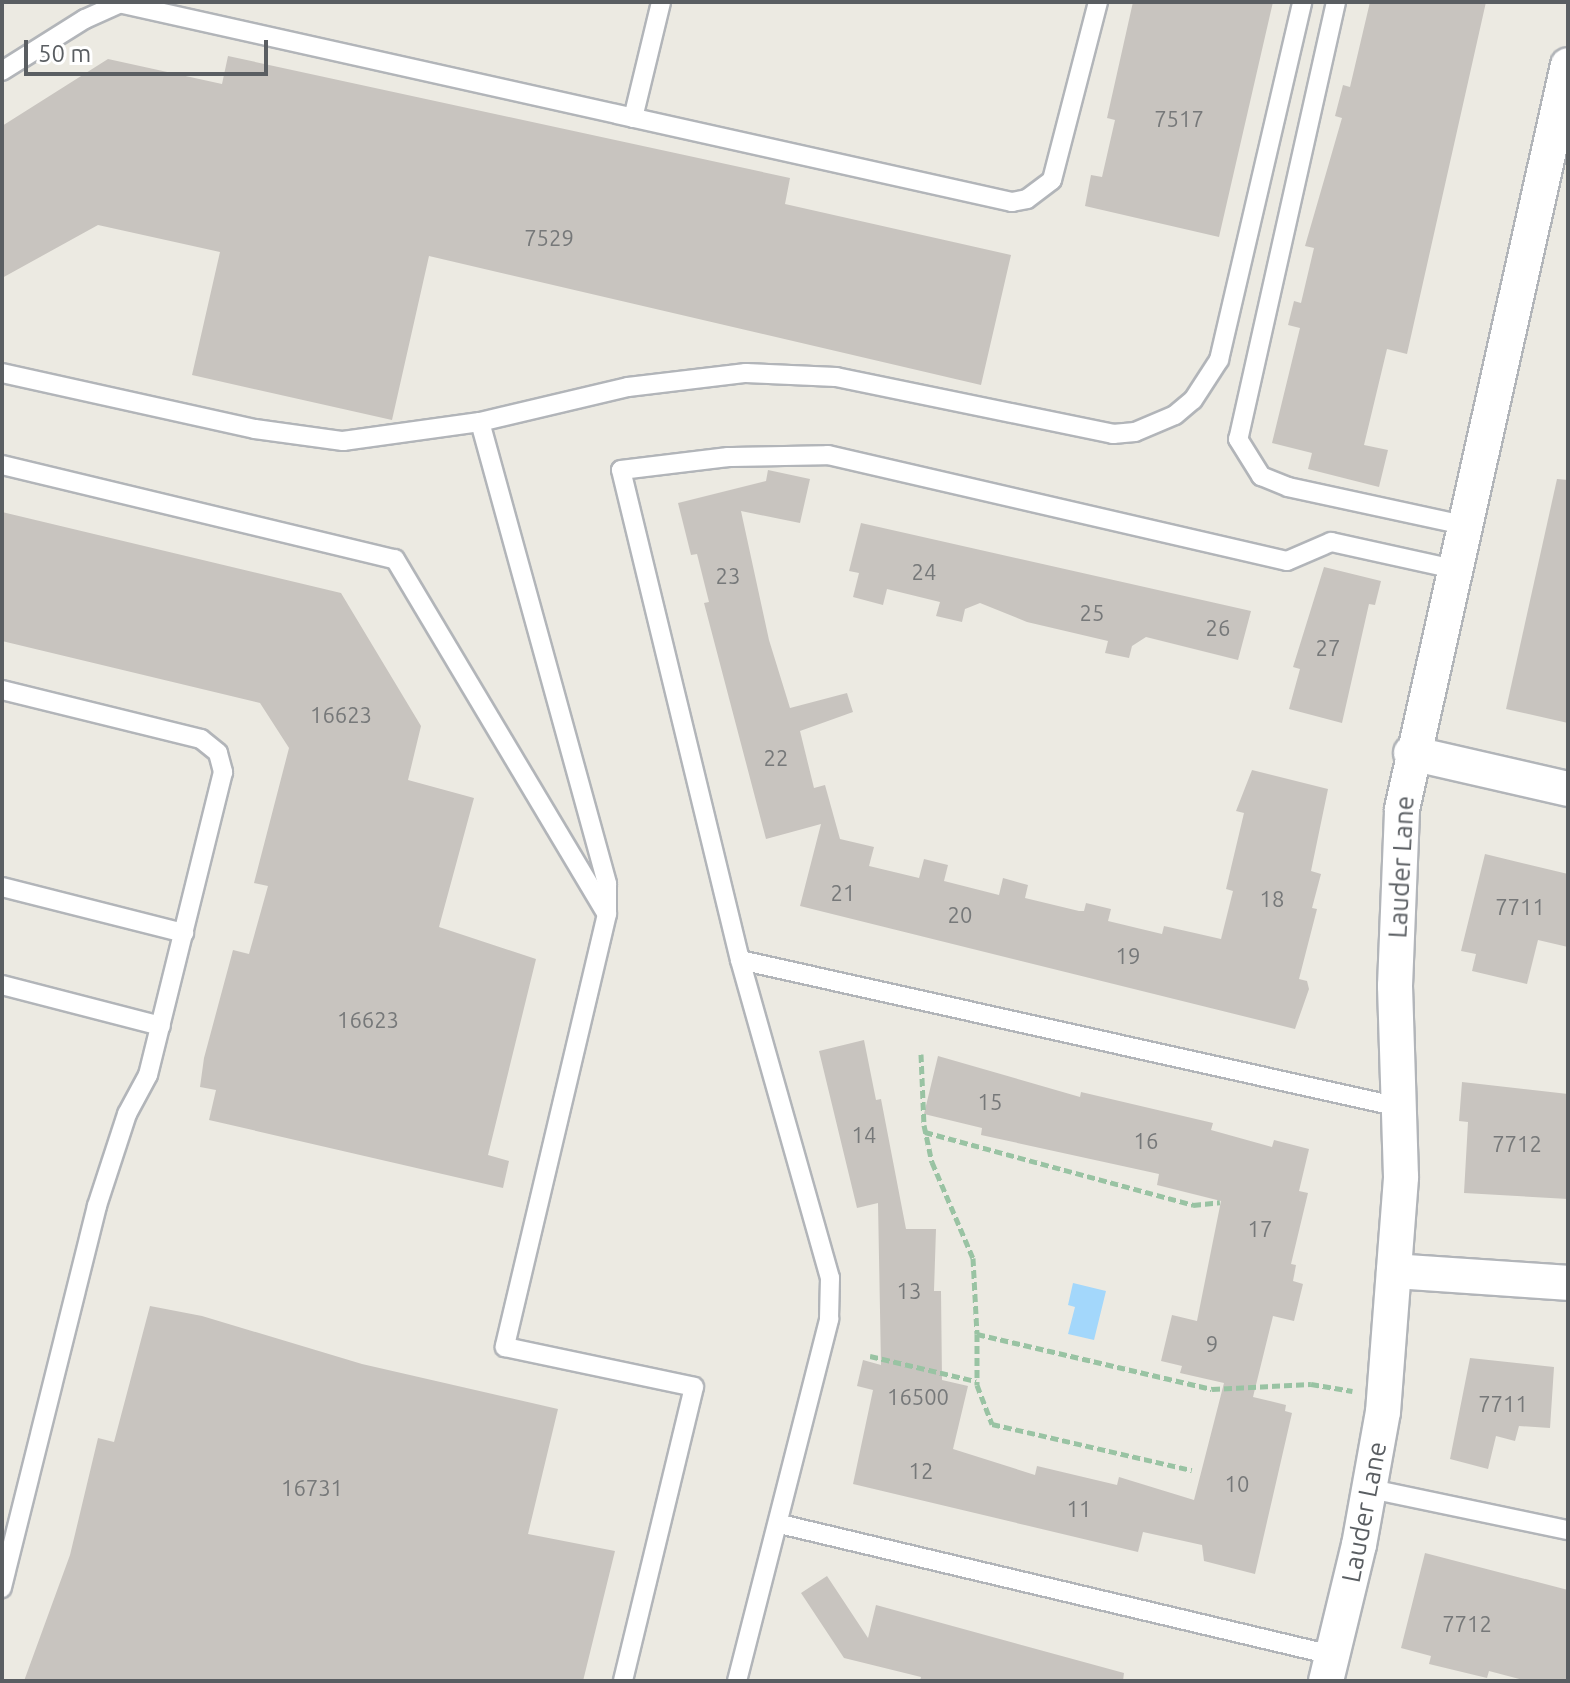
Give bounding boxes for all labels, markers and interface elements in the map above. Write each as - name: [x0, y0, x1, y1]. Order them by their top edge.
- scale bar: [28, 24, 272, 74]
- text: 50 m: [38, 40, 91, 67]
- house number: 7517: [1154, 106, 1204, 132]
- house number: 7529: [524, 225, 574, 251]
- house number: 24: [912, 559, 936, 585]
- house number: 23: [716, 563, 740, 589]
- house number: 25: [1080, 600, 1104, 626]
- house number: 26: [1206, 615, 1230, 641]
- house number: 27: [1316, 635, 1340, 661]
- house number: 16623: [310, 702, 372, 728]
- house number: 22: [764, 745, 788, 771]
- street label: Lauder Lane: [1382, 795, 1420, 939]
- house number: 21: [831, 880, 855, 906]
- house number: 18: [1260, 886, 1284, 912]
- house number: 7711: [1495, 894, 1545, 920]
- house number: 20: [948, 902, 972, 928]
- house number: 19: [1116, 943, 1140, 969]
- house number: 16623: [337, 1007, 399, 1033]
- house number: 15: [978, 1089, 1002, 1115]
- house number: 14: [852, 1122, 876, 1148]
- house number: 16: [1134, 1128, 1158, 1154]
- house number: 7712: [1492, 1131, 1542, 1157]
- house number: 17: [1248, 1216, 1272, 1242]
- house number: 13: [897, 1278, 921, 1304]
- house number: 9: [1206, 1331, 1218, 1357]
- house number: 16500: [887, 1384, 949, 1410]
- house number: 7711: [1478, 1391, 1528, 1417]
- street label: Lauder Lane: [1335, 1439, 1393, 1585]
- house number: 12: [909, 1458, 933, 1484]
- house number: 10: [1225, 1471, 1249, 1497]
- house number: 16731: [281, 1475, 343, 1501]
- house number: 11: [1067, 1496, 1091, 1522]
- house number: 7712: [1442, 1611, 1492, 1637]

